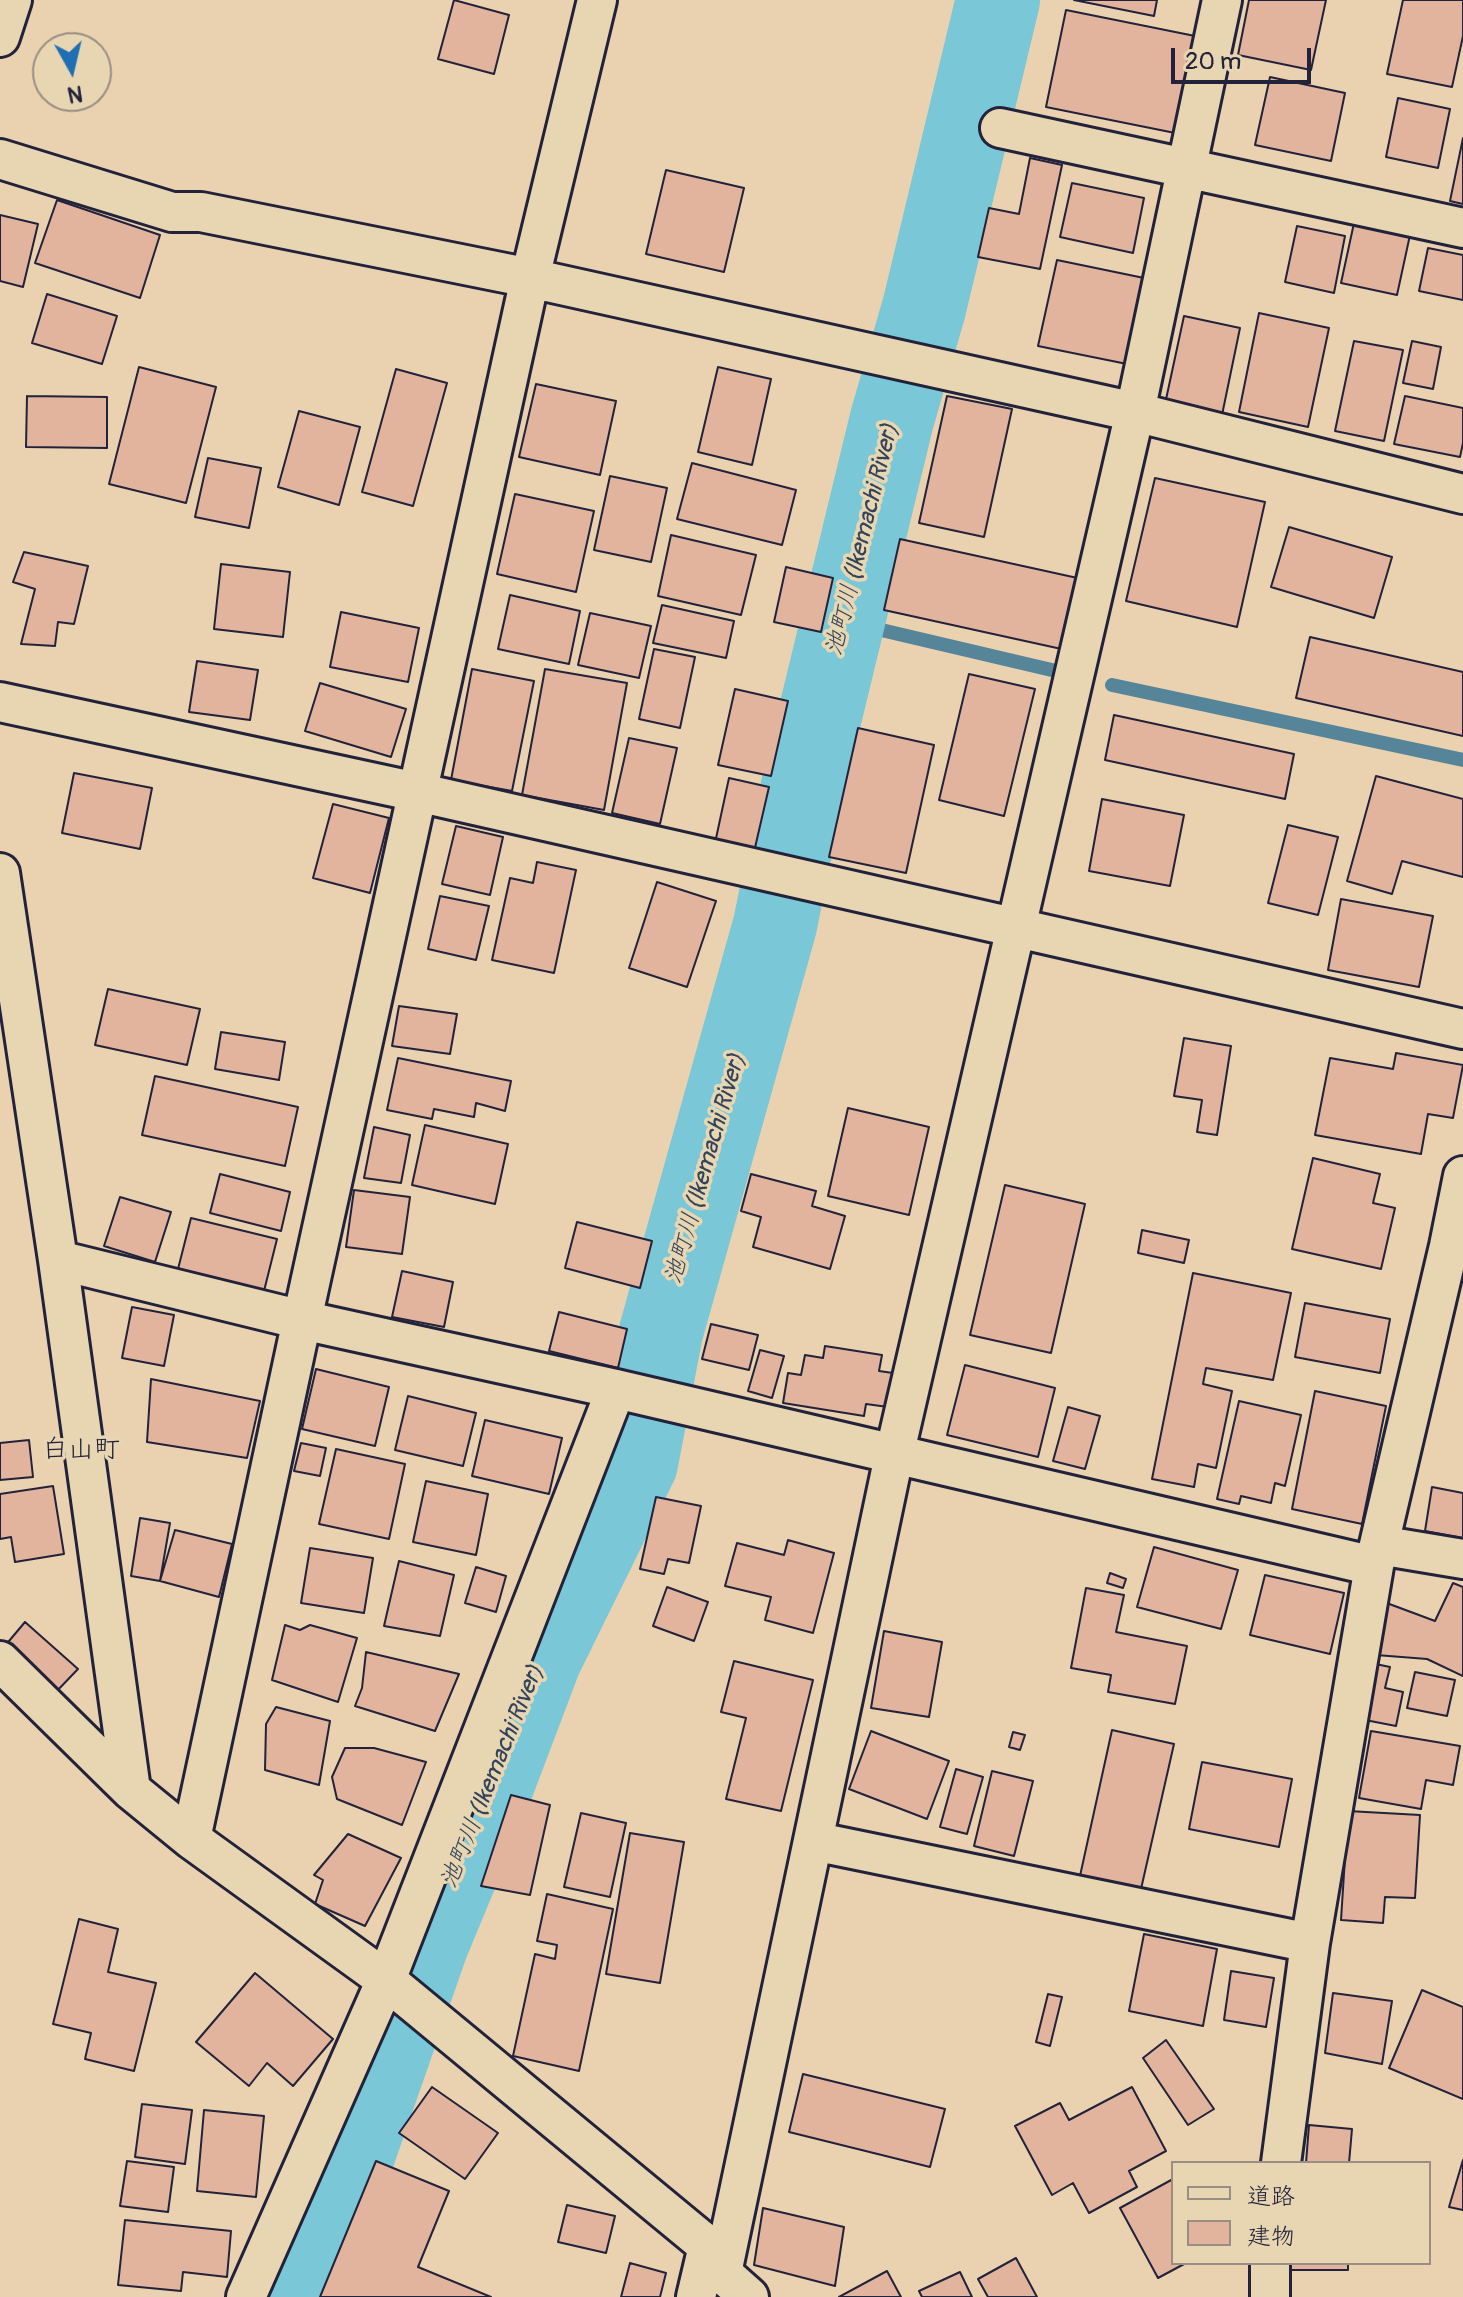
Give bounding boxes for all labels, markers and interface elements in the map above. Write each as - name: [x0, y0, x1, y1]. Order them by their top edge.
- north arrow: [32, 32, 112, 112]
- scale bar: [1175, 32, 1315, 82]
- text: 20 m: [1185, 47, 1241, 76]
- text: N: [66, 79, 84, 109]
- water label: 池町川 (Ikemachi River): [820, 421, 906, 659]
- water label: 池町川 (Ikemachi River): [659, 1051, 753, 1287]
- district label: 白山町: [42, 1434, 120, 1466]
- water label: 池町川 (Ikemachi River): [435, 1662, 551, 1892]
- legend: [1171, 2161, 1431, 2265]
- text: 道路: [1247, 2182, 1295, 2211]
- text: 建物: [1247, 2222, 1295, 2251]

